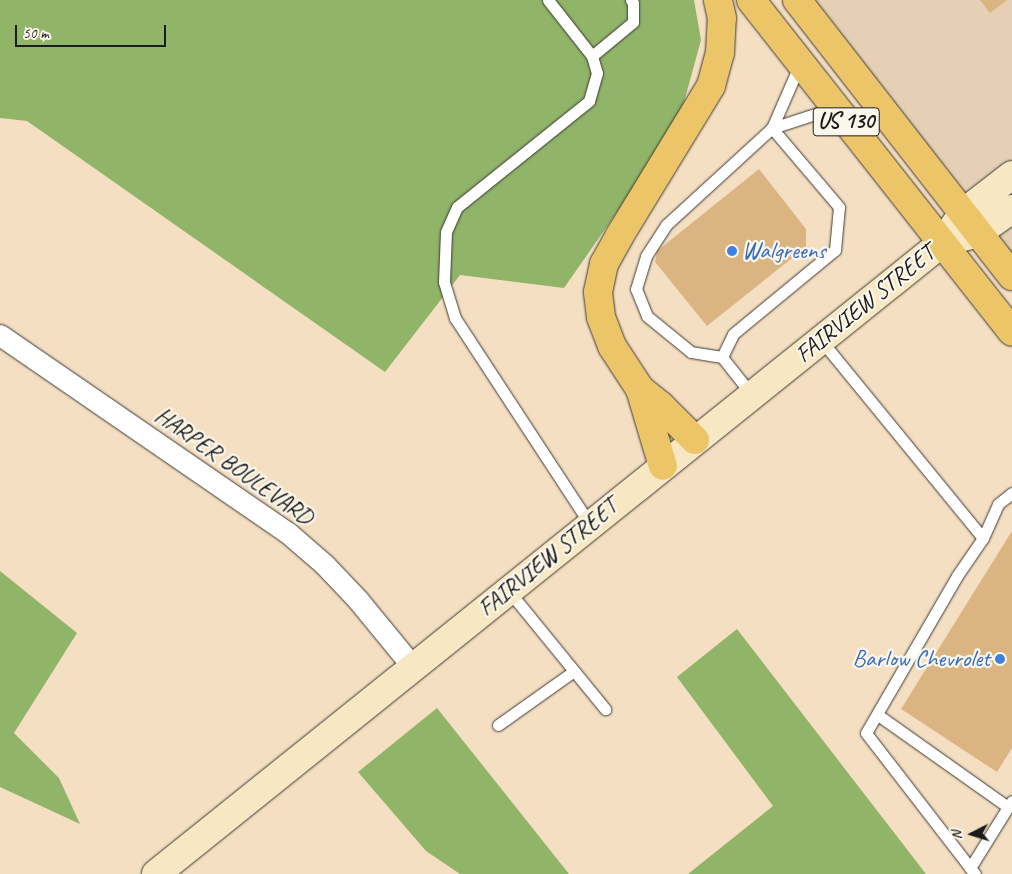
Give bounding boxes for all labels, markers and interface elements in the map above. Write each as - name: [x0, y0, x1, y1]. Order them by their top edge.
- scale bar: [18, 15, 169, 47]
- text: 50 m: [23, 24, 49, 43]
- road number: US 130: [812, 102, 880, 142]
- place label: Walgreens: [742, 237, 826, 265]
- street label: FAIRVIEW STREET: [790, 239, 940, 369]
- marker: Walgreens: [726, 245, 738, 257]
- street label: HARPER BOULEVARD: [149, 401, 319, 531]
- street label: FAIRVIEW STREET: [473, 493, 623, 623]
- place label: Barlow Chevrolet: [853, 645, 990, 673]
- marker: Barlow Chevrolet: [994, 653, 1006, 665]
- north arrow: [947, 809, 997, 859]
- text: N: [948, 830, 965, 840]

